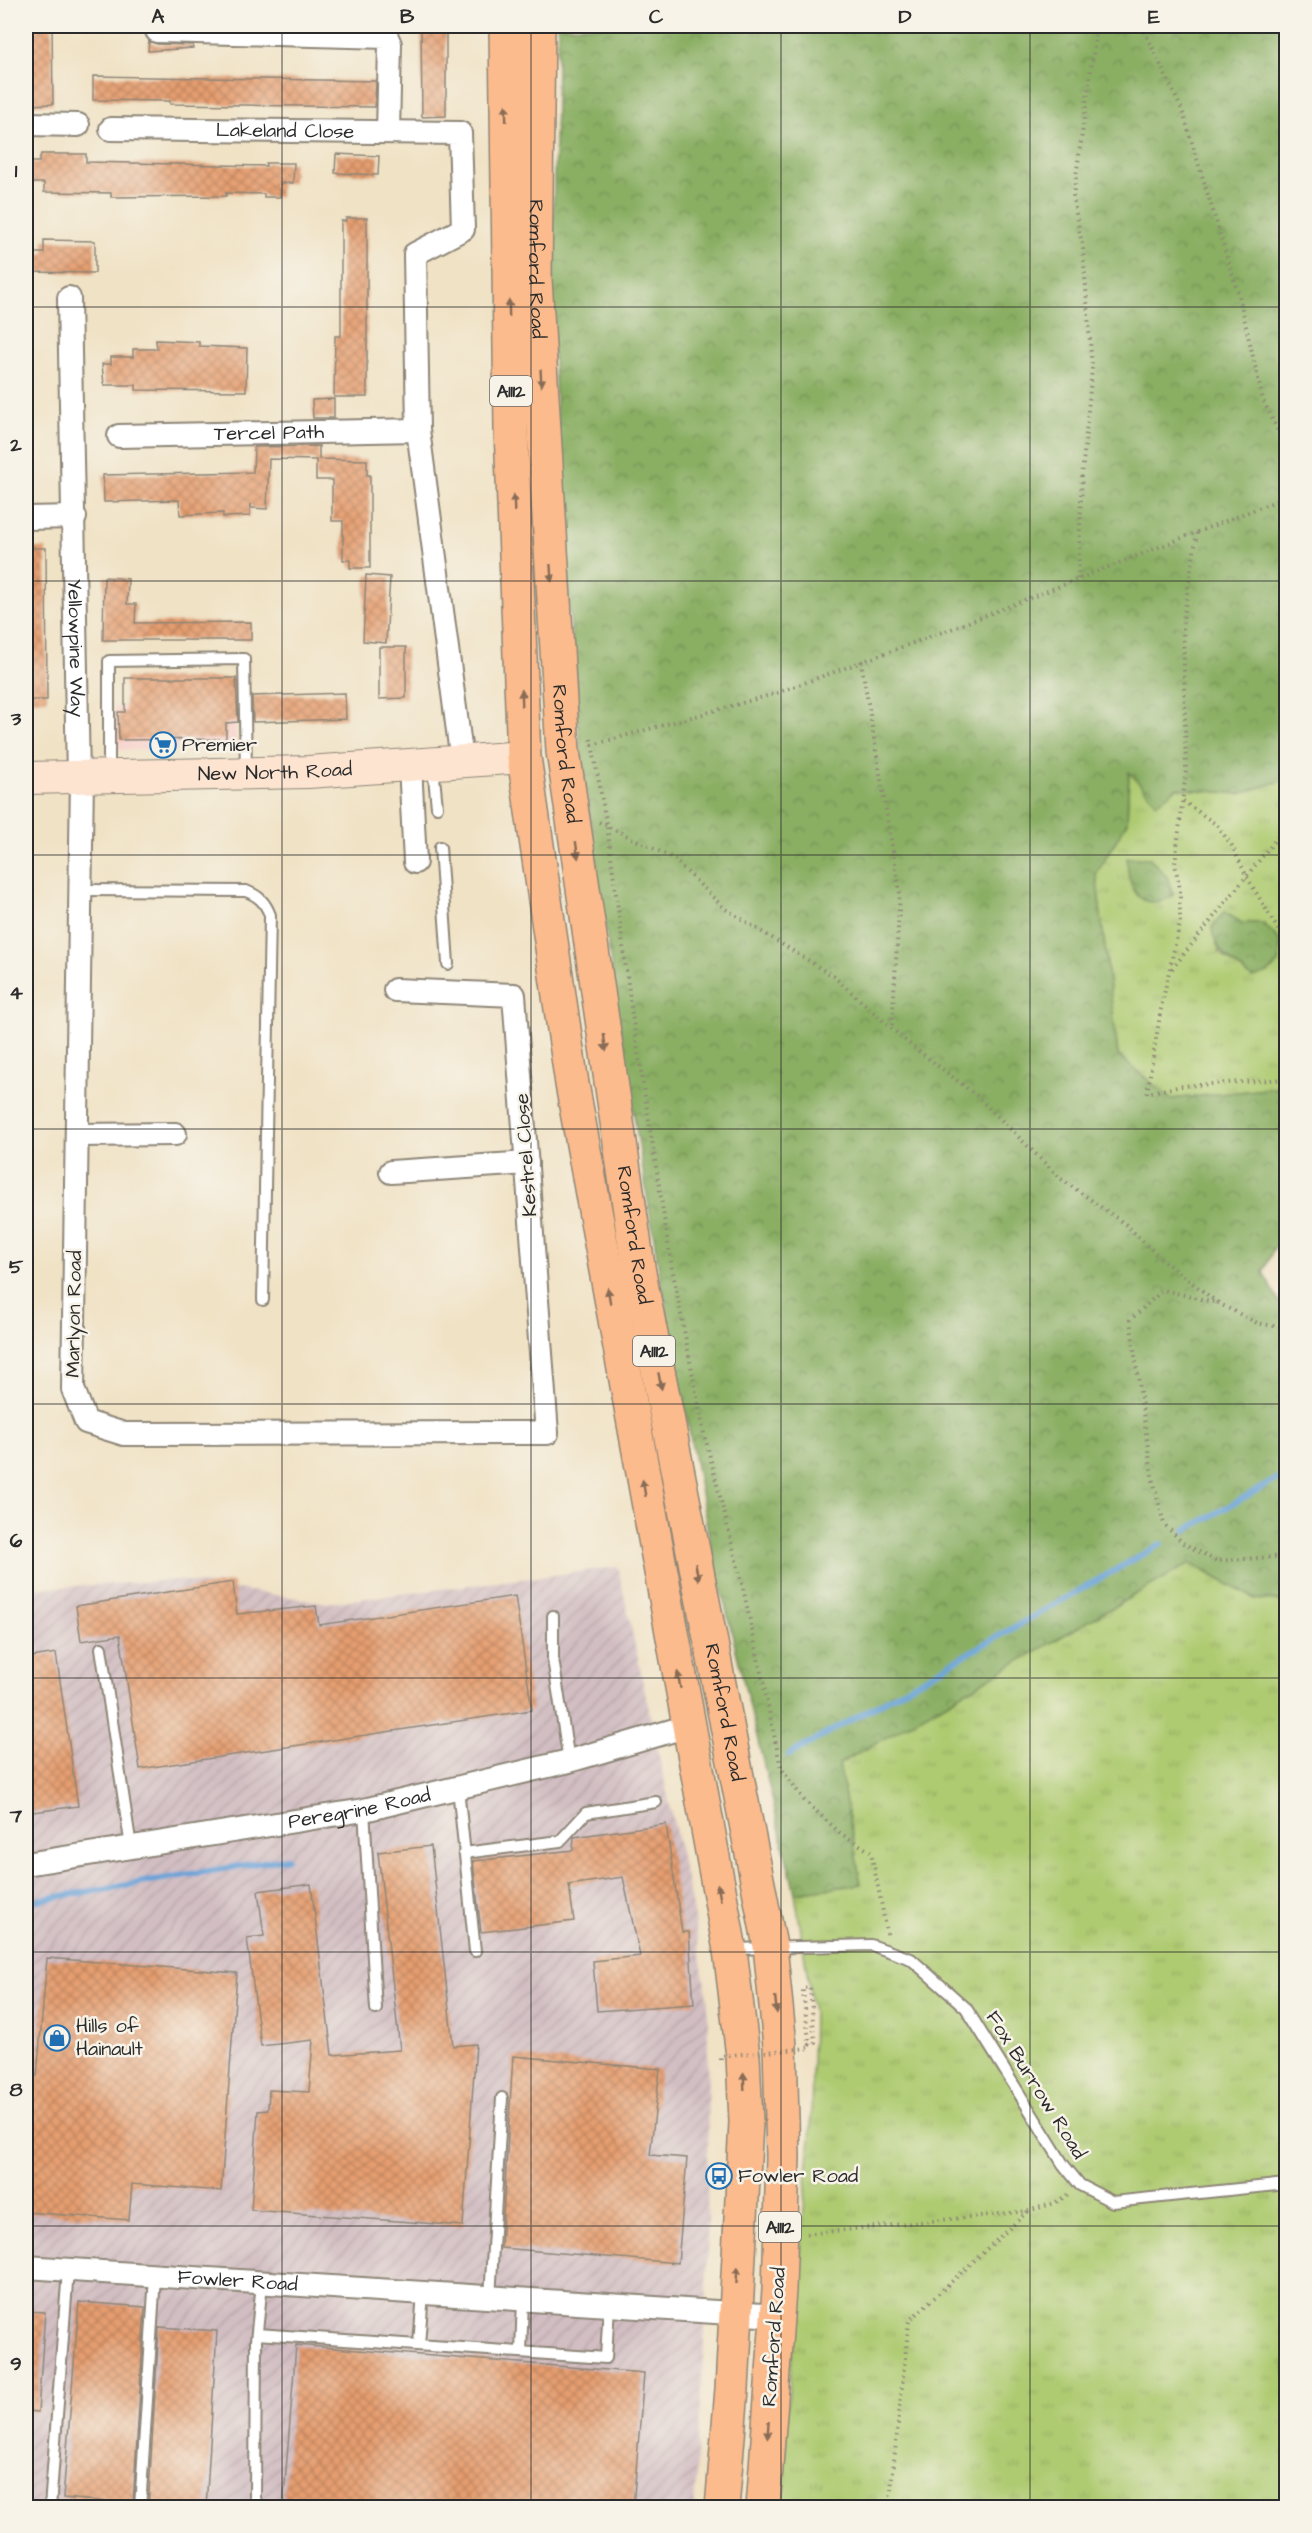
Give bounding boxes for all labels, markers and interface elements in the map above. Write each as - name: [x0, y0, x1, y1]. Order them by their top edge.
- text: A: [152, 3, 165, 31]
- text: B: [400, 3, 415, 31]
- text: C: [649, 3, 664, 31]
- text: D: [899, 3, 912, 31]
- text: E: [1148, 3, 1160, 31]
- one-way arrow: [501, 104, 511, 123]
- street label: Lakeland Close: [216, 116, 354, 146]
- text: 1: [15, 157, 18, 185]
- street label: Romford Road: [521, 199, 553, 339]
- one-way arrow: [504, 299, 514, 318]
- one-way arrow: [536, 368, 545, 387]
- road number: A1112: [490, 376, 532, 406]
- street label: Tercel Path: [214, 418, 324, 448]
- text: 2: [9, 431, 22, 459]
- one-way arrow: [509, 494, 519, 513]
- one-way arrow: [547, 563, 556, 582]
- street label: Yellowpine Way: [60, 579, 91, 717]
- street label: Romford Road: [545, 684, 587, 825]
- one-way arrow: [517, 689, 526, 708]
- text: 3: [10, 705, 22, 733]
- supermarket icon: Premier: [148, 730, 178, 760]
- place label: Premier: [182, 731, 257, 759]
- street label: New North Road: [197, 755, 353, 788]
- one-way arrow: [573, 841, 582, 860]
- text: 4: [9, 979, 23, 1007]
- one-way arrow: [601, 1034, 610, 1053]
- street label: Kestrel Close: [508, 1092, 544, 1218]
- street label: Romford Road: [610, 1164, 659, 1307]
- street label: Marlyon Road: [59, 1250, 90, 1378]
- text: 5: [9, 1253, 24, 1281]
- one-way arrow: [604, 1287, 613, 1306]
- road number: A1112: [633, 1336, 675, 1366]
- one-way arrow: [656, 1371, 665, 1390]
- one-way arrow: [639, 1478, 648, 1497]
- text: 6: [10, 1527, 23, 1555]
- one-way arrow: [693, 1563, 702, 1582]
- street label: Romford Road: [697, 1641, 752, 1784]
- one-way arrow: [675, 1670, 684, 1689]
- street label: Peregrine Road: [286, 1781, 433, 1836]
- text: 7: [9, 1802, 23, 1830]
- one-way arrow: [714, 1882, 723, 1901]
- one-way arrow: [771, 1995, 781, 2014]
- street label: Fox Burrow Road: [979, 2005, 1093, 2165]
- place label: Hills of Hainault: [76, 2012, 143, 2063]
- shop icon: Hills of Hainault: [42, 2023, 72, 2053]
- one-way arrow: [739, 2071, 749, 2090]
- text: 8: [10, 2076, 23, 2104]
- bus stop icon: Fowler Road: [704, 2161, 734, 2191]
- place label: Fowler Road: [738, 2162, 858, 2190]
- road number: A1112: [759, 2212, 801, 2242]
- street label: Fowler Road: [177, 2263, 298, 2299]
- one-way arrow: [732, 2266, 742, 2285]
- street label: Romford Road: [755, 2266, 793, 2408]
- text: 9: [10, 2350, 22, 2378]
- one-way arrow: [763, 2420, 773, 2439]

